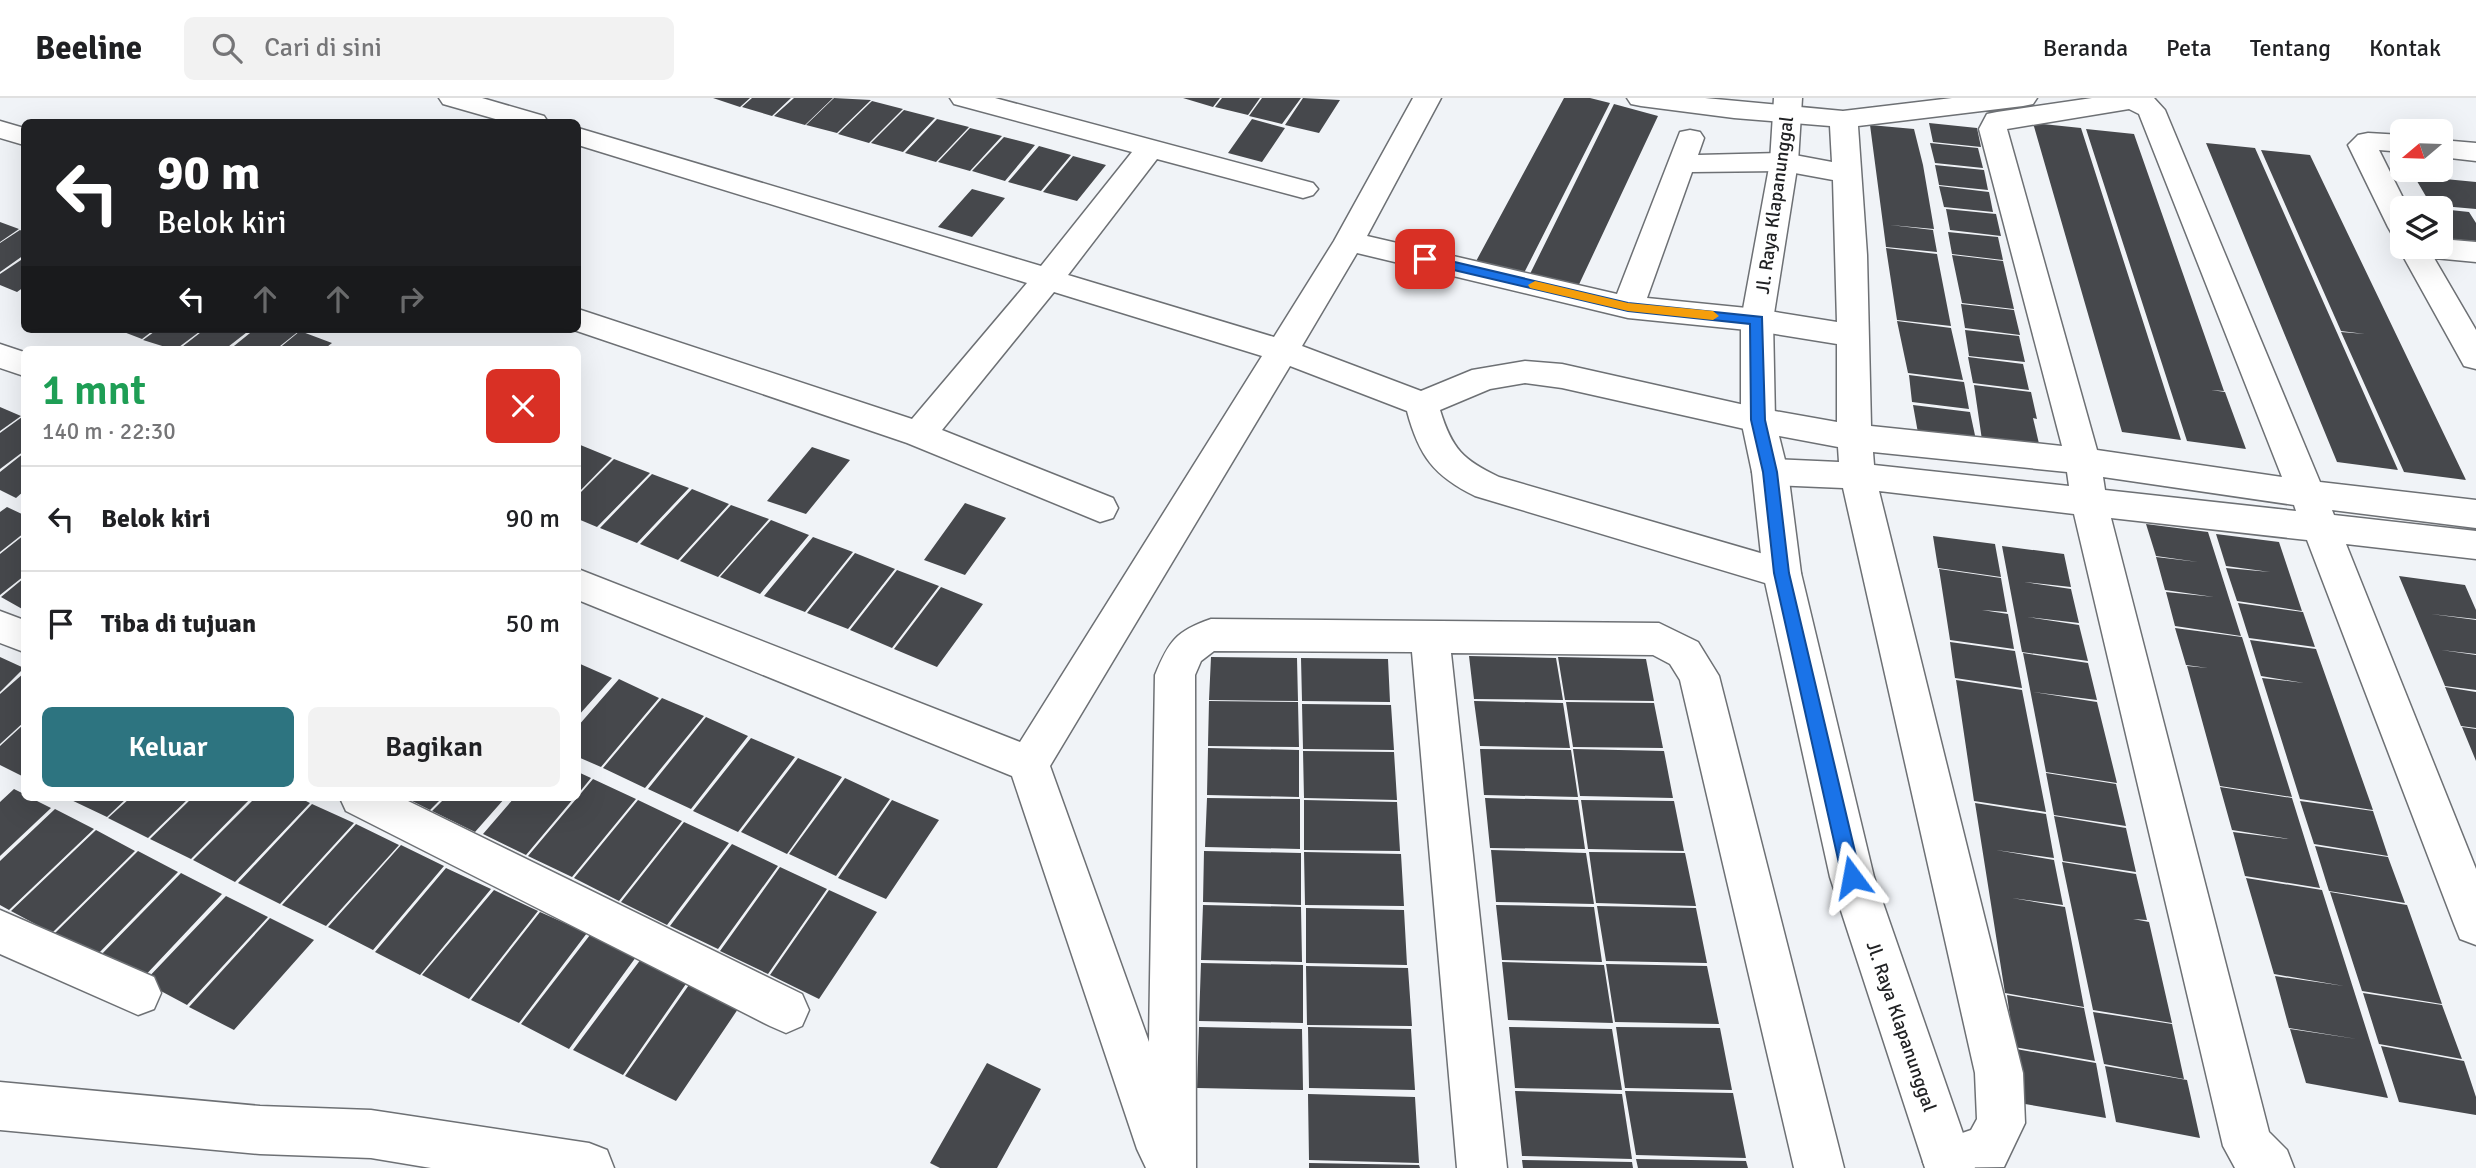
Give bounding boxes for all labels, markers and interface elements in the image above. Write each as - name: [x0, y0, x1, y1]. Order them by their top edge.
- search box: [184, 17, 674, 80]
- text: Beeline: [35, 28, 142, 69]
- icon: search: [208, 29, 246, 67]
- text: Cari di sini: [264, 32, 382, 64]
- text: Beranda: [2043, 33, 2128, 63]
- text: Peta: [2166, 33, 2212, 63]
- text: Tentang: [2250, 33, 2331, 63]
- text: Kontak: [2369, 33, 2441, 63]
- street label: Jl. Raya Klapanunggal: [1751, 115, 1799, 295]
- north arrow: [2390, 119, 2454, 182]
- map controls: [2390, 119, 2453, 259]
- text: 90 m: [157, 143, 260, 203]
- icon: left: [42, 147, 133, 238]
- button: layers: [2390, 196, 2453, 259]
- text: Belok kiri: [157, 203, 287, 242]
- pin: [1395, 229, 1455, 289]
- icon: arrive: [1406, 240, 1444, 278]
- icon: left: [173, 280, 211, 318]
- icon: ahead: [246, 280, 284, 318]
- icon: ahead: [319, 280, 357, 318]
- icon: right: [392, 280, 430, 318]
- text: 1 mnt: [42, 365, 146, 416]
- button: close: [486, 369, 560, 443]
- text: 140 m · 22:30: [42, 417, 176, 446]
- icon: left: [42, 500, 80, 538]
- text: Belok kiri: [101, 503, 210, 535]
- text: 90 m: [505, 503, 560, 535]
- icon: arrive: [42, 605, 80, 643]
- text: Tiba di tujuan: [101, 608, 256, 640]
- text: 50 m: [505, 608, 560, 640]
- button: Keluar: [42, 707, 294, 787]
- button: Bagikan: [308, 707, 560, 787]
- position arrow: [1815, 840, 1889, 914]
- street label: Jl. Raya Klapanunggal: [1861, 938, 1942, 1115]

